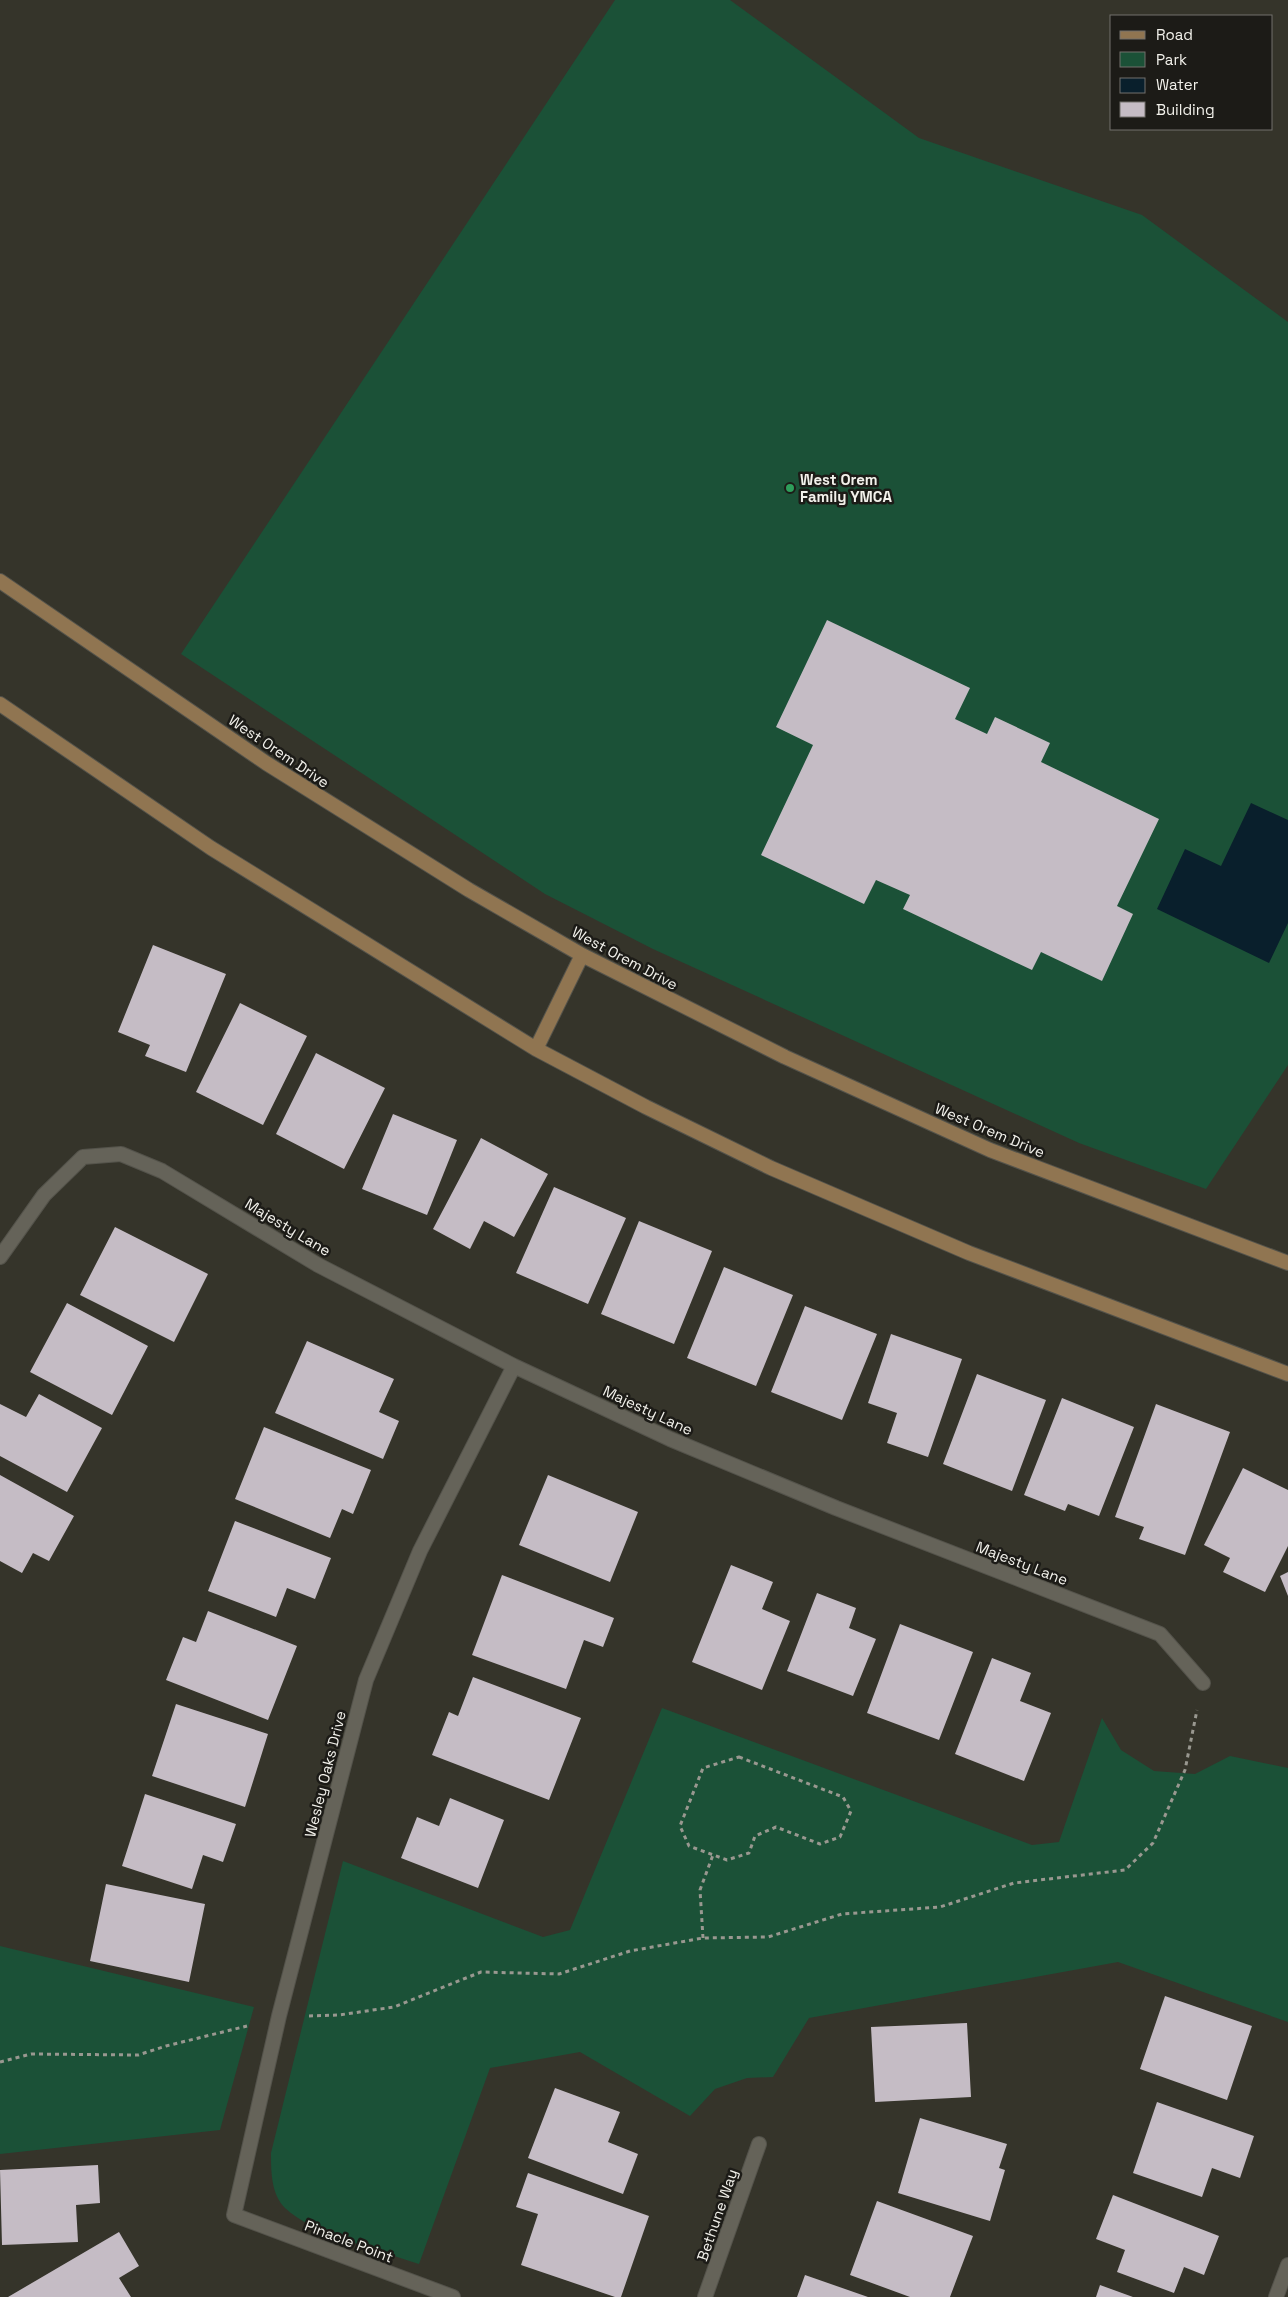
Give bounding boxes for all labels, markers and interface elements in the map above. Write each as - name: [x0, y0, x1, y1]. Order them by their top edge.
- legend: [1110, 15, 1273, 130]
- text: Road: [1156, 25, 1193, 44]
- text: Park: [1156, 50, 1187, 69]
- text: Water: [1156, 75, 1199, 94]
- text: Building: [1156, 100, 1215, 119]
- place label: West Orem Family YMCA: [800, 470, 892, 506]
- marker: West Orem Family YMCA: [784, 482, 796, 494]
- street label: West Orem Drive: [225, 710, 333, 792]
- street label: West Orem Drive: [569, 922, 681, 994]
- street label: West Orem Drive: [932, 1098, 1048, 1162]
- street label: Majesty Lane: [242, 1194, 334, 1260]
- street label: Majesty Lane: [600, 1381, 696, 1439]
- street label: Majesty Lane: [973, 1537, 1071, 1589]
- street label: Wesley Oaks Drive: [300, 1709, 350, 1839]
- street label: Bethune Way: [692, 2166, 742, 2264]
- street label: Pinacle Point: [302, 2215, 396, 2267]

